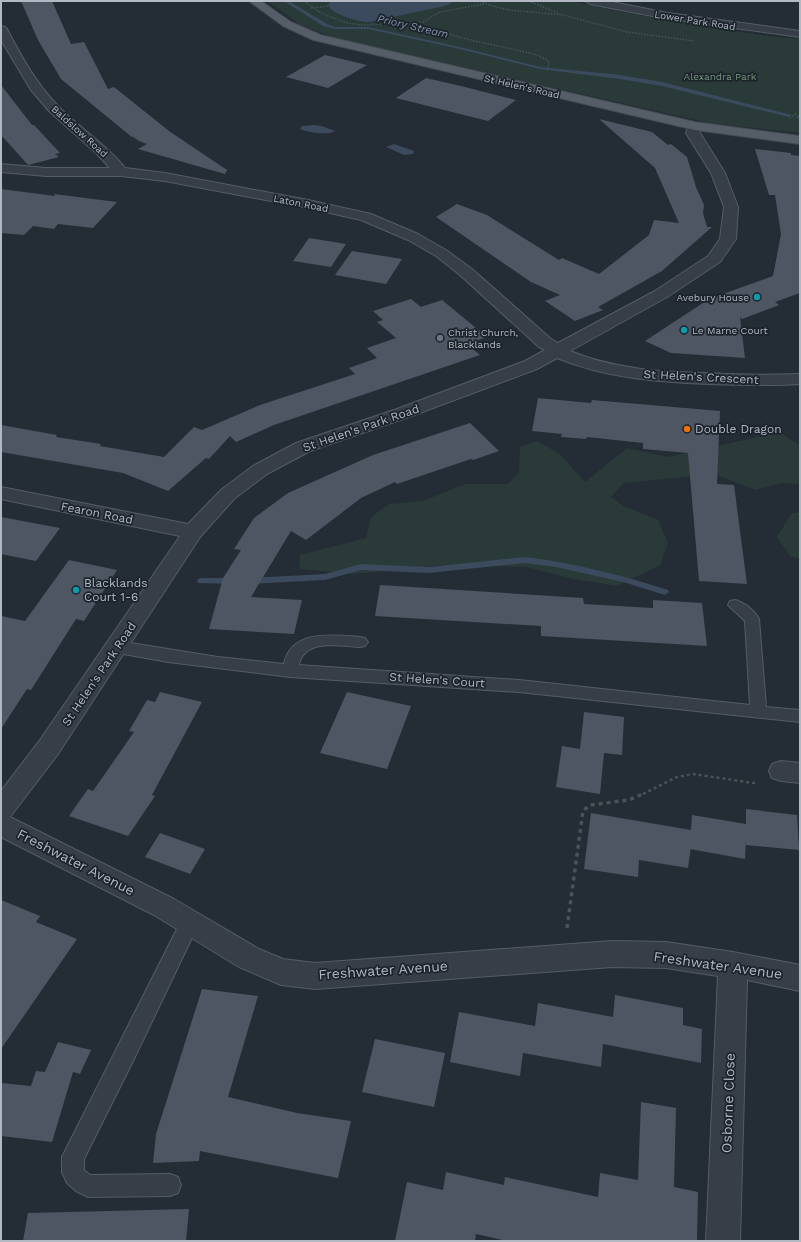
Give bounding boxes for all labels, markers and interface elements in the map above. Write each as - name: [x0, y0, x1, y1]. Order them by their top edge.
- street label: Lower Park Road: [654, 9, 736, 32]
- water label: Priory Stream: [376, 12, 450, 41]
- park label: Alexandra Park: [684, 71, 757, 82]
- street label: St Helen's Road: [483, 72, 561, 101]
- street label: Baldslow Road: [49, 103, 110, 159]
- street label: Laton Road: [273, 193, 329, 214]
- place label: Avebury House: [676, 292, 749, 303]
- marker: Avebury House: [752, 292, 762, 302]
- marker: Le Marne Court: [679, 325, 689, 335]
- place label: Le Marne Court: [692, 325, 768, 336]
- place label: Christ Church, Blacklands: [448, 327, 519, 350]
- marker: Christ Church, Blacklands: [435, 333, 445, 343]
- street label: St Helen's Crescent: [643, 367, 759, 387]
- street label: St Helen's Park Road: [301, 401, 421, 455]
- place label: Double Dragon: [695, 422, 782, 436]
- marker: Double Dragon: [682, 424, 692, 434]
- street label: Fearon Road: [60, 499, 134, 527]
- place label: Blacklands Court 1-6: [84, 576, 148, 604]
- marker: Blacklands Court 1-6: [71, 585, 81, 595]
- street label: St Helen's Park Road: [59, 619, 139, 729]
- street label: St Helen's Court: [389, 670, 485, 690]
- street label: Freshwater Avenue: [15, 825, 137, 899]
- street label: Freshwater Avenue: [653, 948, 783, 982]
- street label: Freshwater Avenue: [318, 957, 448, 983]
- street label: Osborne Close: [718, 1053, 738, 1153]

